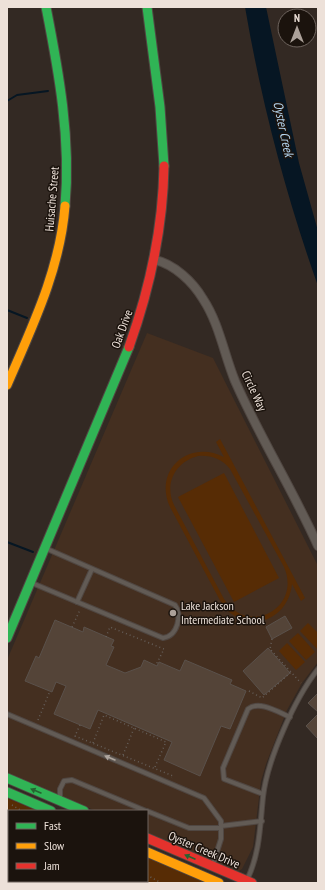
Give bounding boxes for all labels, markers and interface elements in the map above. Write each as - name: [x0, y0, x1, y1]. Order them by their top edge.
- north arrow: [277, 8, 317, 48]
- text: N: [294, 11, 300, 25]
- water label: Oyster Creek: [269, 100, 298, 160]
- street label: Huisache Street: [41, 165, 62, 232]
- street label: Oak Drive: [108, 307, 135, 350]
- street label: Circle Way: [239, 368, 270, 414]
- place label: Lake Jackson Intermediate School: [181, 598, 265, 627]
- marker: Lake Jackson Intermediate School: [168, 608, 178, 618]
- one-way arrow: [104, 755, 115, 761]
- one-way arrow: [29, 787, 41, 793]
- legend: [8, 810, 148, 882]
- text: Fast: [44, 818, 62, 833]
- street label: Oyster Creek Drive: [166, 828, 242, 871]
- text: Slow: [44, 838, 65, 853]
- one-way arrow: [184, 853, 196, 860]
- text: Jam: [43, 858, 60, 873]

